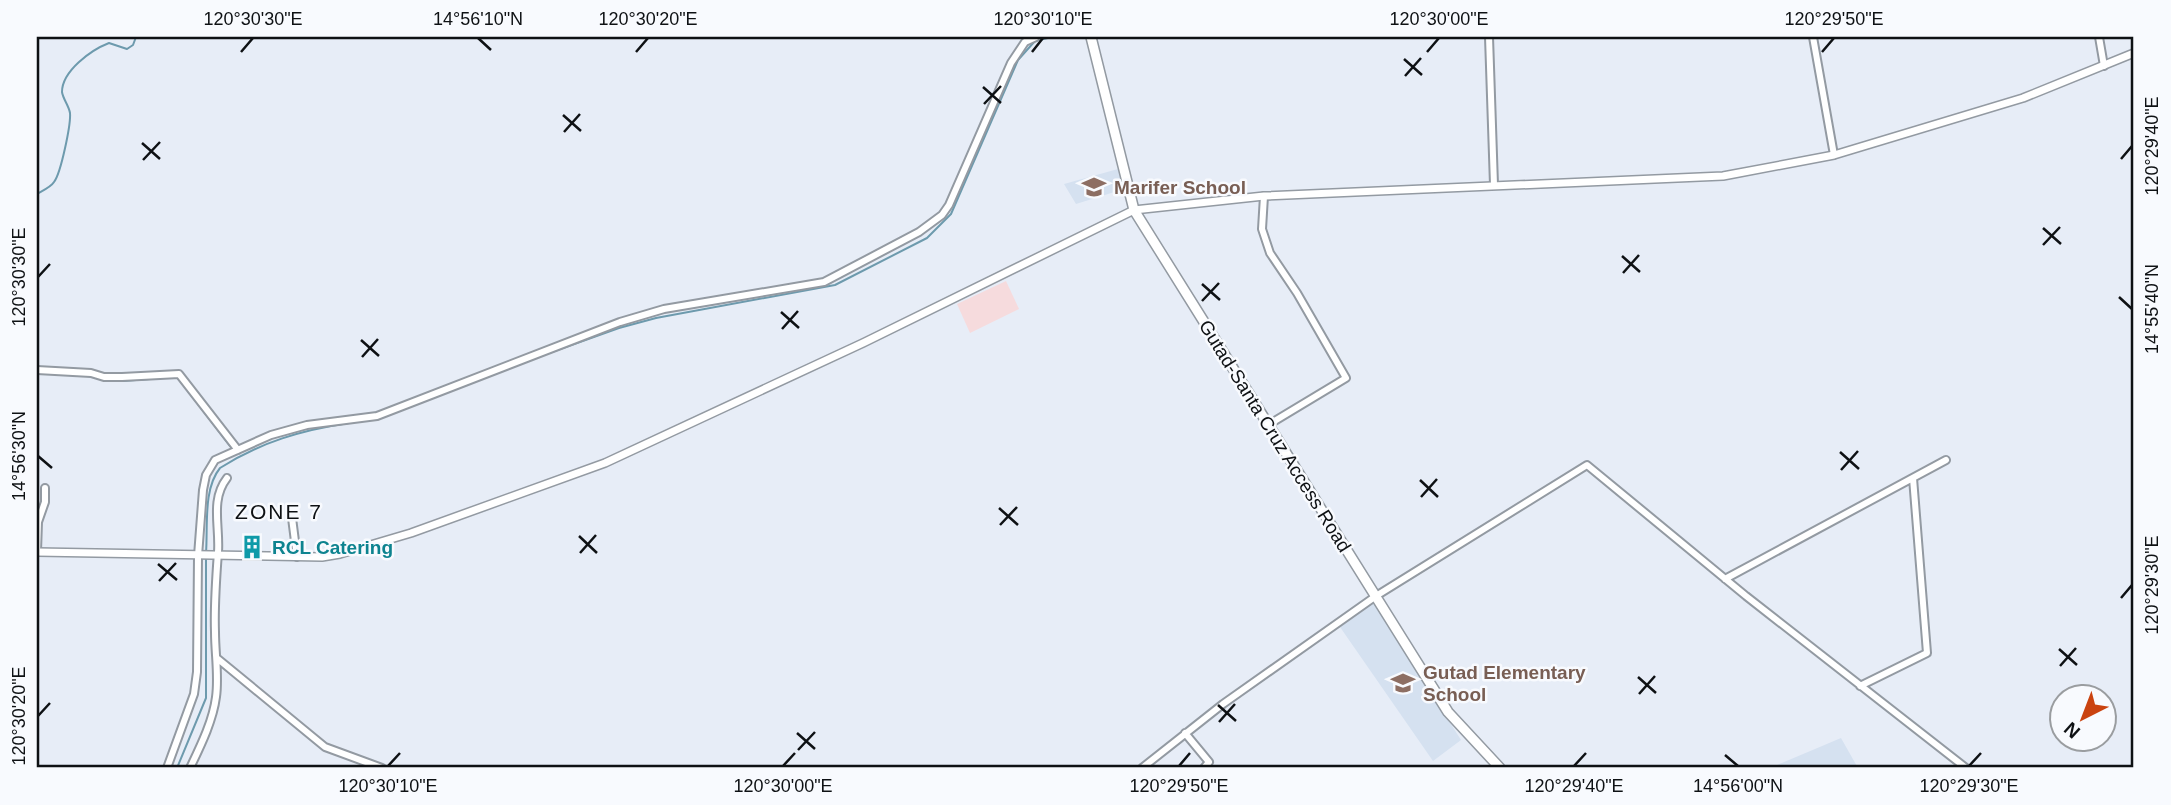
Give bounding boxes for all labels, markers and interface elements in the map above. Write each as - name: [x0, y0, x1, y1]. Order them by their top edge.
- text: 120°30'30"E: [203, 9, 303, 29]
- text: 14°56'10"N: [433, 9, 523, 29]
- text: 120°30'20"E: [598, 9, 698, 29]
- text: 120°30'10"E: [993, 9, 1093, 29]
- text: 120°30'00"E: [1389, 9, 1489, 29]
- text: 120°29'50"E: [1784, 9, 1884, 29]
- text: 120°29'40"E: [2142, 96, 2162, 196]
- school or university icon: Marifer School: [1080, 173, 1108, 201]
- place label: Marifer School: [1114, 177, 1246, 198]
- text: 120°30'30"E: [9, 227, 29, 327]
- text: 14°55'40"N: [2142, 264, 2162, 354]
- street label: Gutad-Santa Cruz Access Road: [1195, 316, 1355, 556]
- text: 14°56'30"N: [9, 411, 29, 501]
- district label: ZONE 7: [235, 500, 323, 523]
- building icon: RCL Catering: [238, 533, 266, 561]
- text: 120°29'30"E: [2142, 535, 2162, 635]
- place label: RCL Catering: [272, 537, 393, 558]
- place label: Gutad Elementary School: [1423, 662, 1586, 705]
- text: 120°30'20"E: [9, 666, 29, 766]
- school or university icon: Gutad Elementary School: [1389, 669, 1417, 697]
- north arrow: [2048, 682, 2118, 752]
- text: N: [2060, 718, 2084, 743]
- text: 120°30'10"E: [338, 776, 438, 796]
- text: 120°30'00"E: [733, 776, 833, 796]
- text: 120°29'50"E: [1129, 776, 1229, 796]
- text: 120°29'40"E: [1524, 776, 1624, 796]
- text: 14°56'00"N: [1693, 776, 1783, 796]
- text: 120°29'30"E: [1919, 776, 2019, 796]

